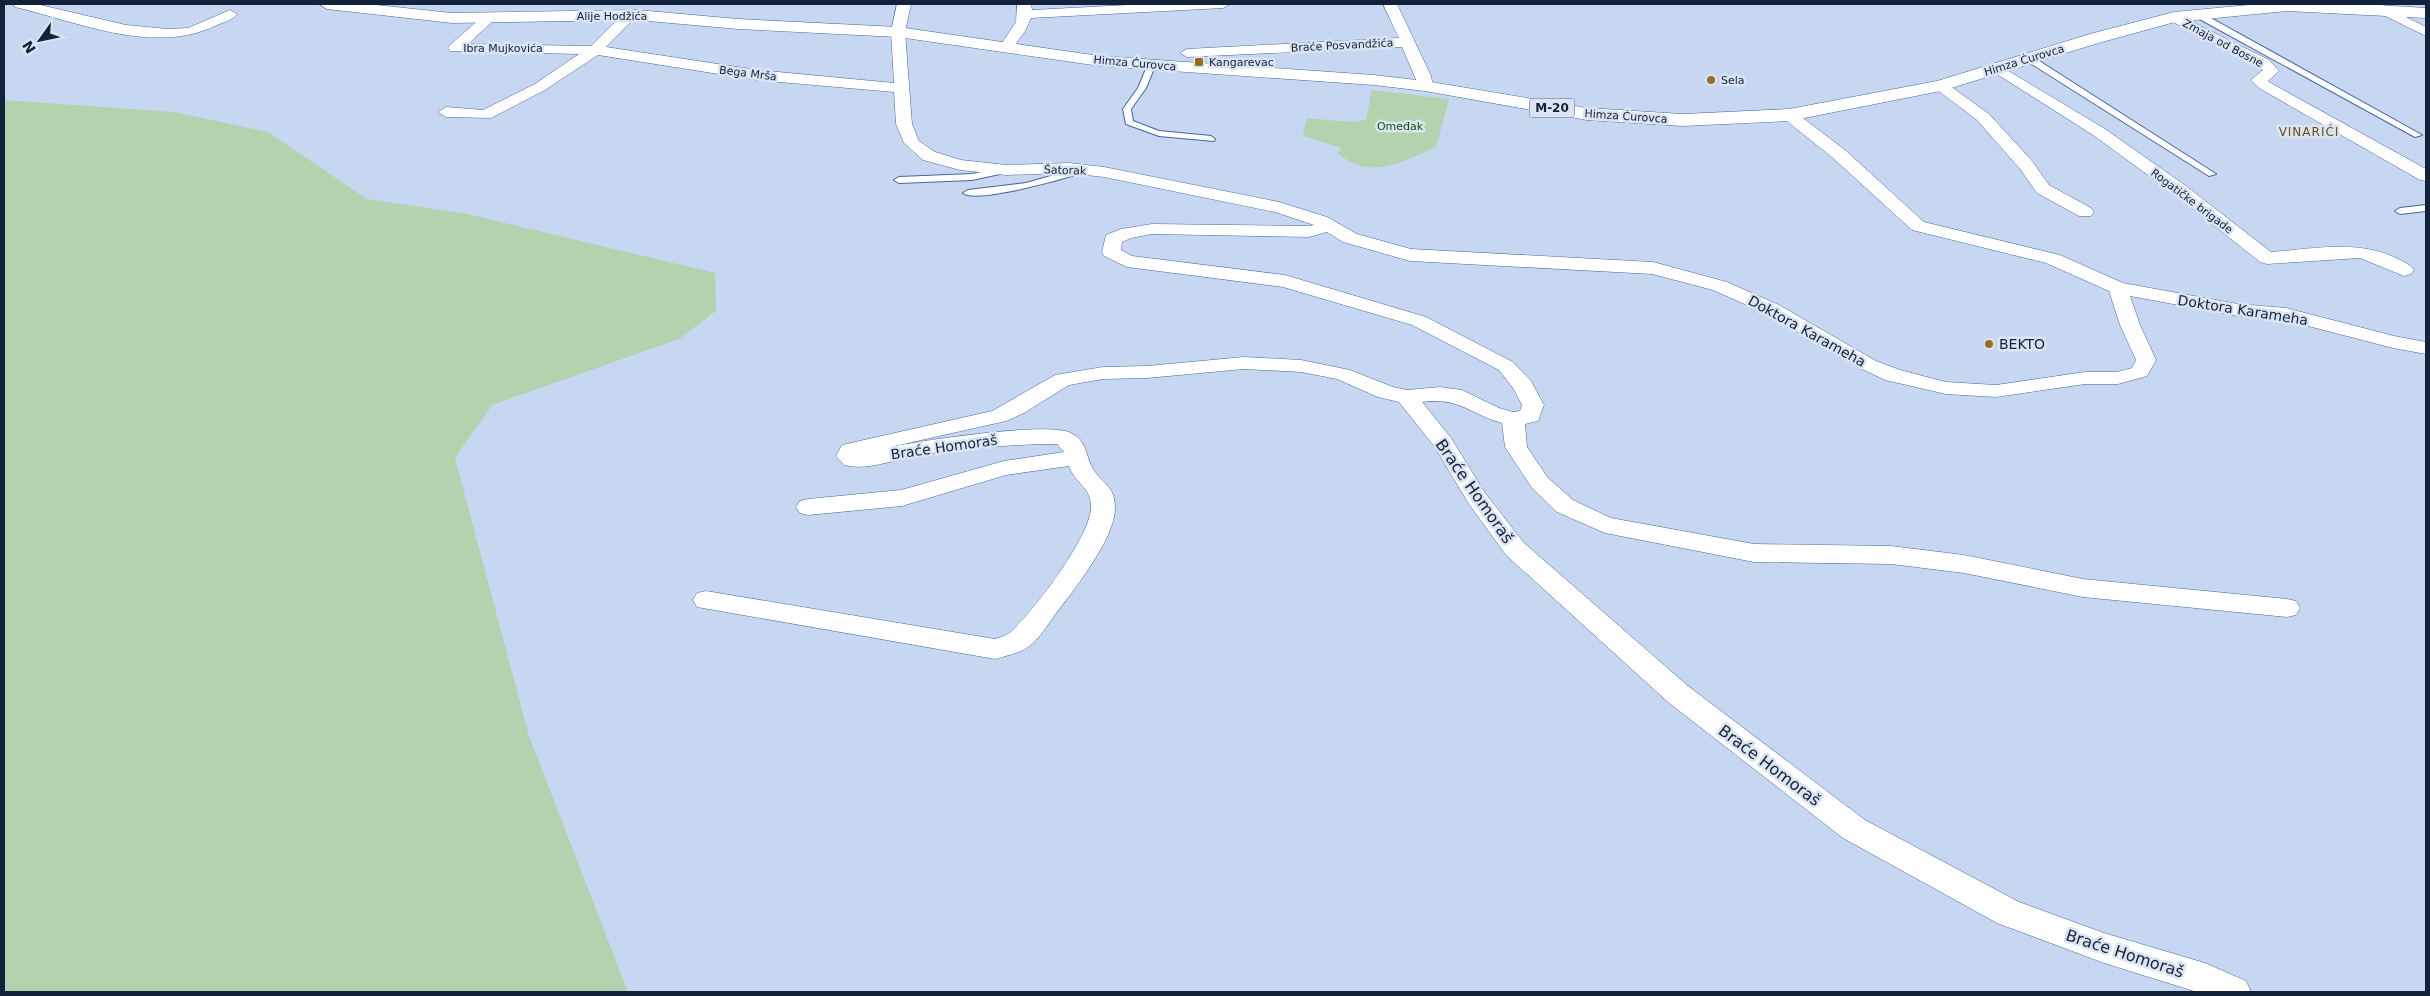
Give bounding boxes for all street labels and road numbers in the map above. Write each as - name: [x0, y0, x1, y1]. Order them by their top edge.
- street label: Alije Hodžića: [577, 10, 647, 23]
- street label: Zmaja od Bosne: [2180, 17, 2265, 70]
- street label: Braće Posvandžića: [1290, 36, 1394, 55]
- street label: Ibra Mujkovića: [463, 42, 543, 55]
- street label: Himza Ćurovca: [1983, 42, 2066, 79]
- street label: Himza Ćurovca: [1093, 53, 1177, 74]
- street label: Bega Mrša: [718, 64, 778, 83]
- road number: M-20: [1530, 99, 1574, 118]
- street label: Himza Ćurovca: [1584, 107, 1668, 126]
- street label: Šatorak: [1044, 163, 1087, 178]
- street label: Rogatičke brigade: [2148, 166, 2235, 237]
- street label: Doktora Karameha: [1745, 292, 1869, 370]
- street label: Doktora Karameha: [2177, 292, 2309, 328]
- street label: Braće Homoraš: [890, 432, 998, 462]
- street label: Braće Homoraš: [1432, 435, 1518, 547]
- street label: Braće Homoraš: [1715, 721, 1825, 810]
- street label: Braće Homoraš: [2063, 925, 2186, 982]

